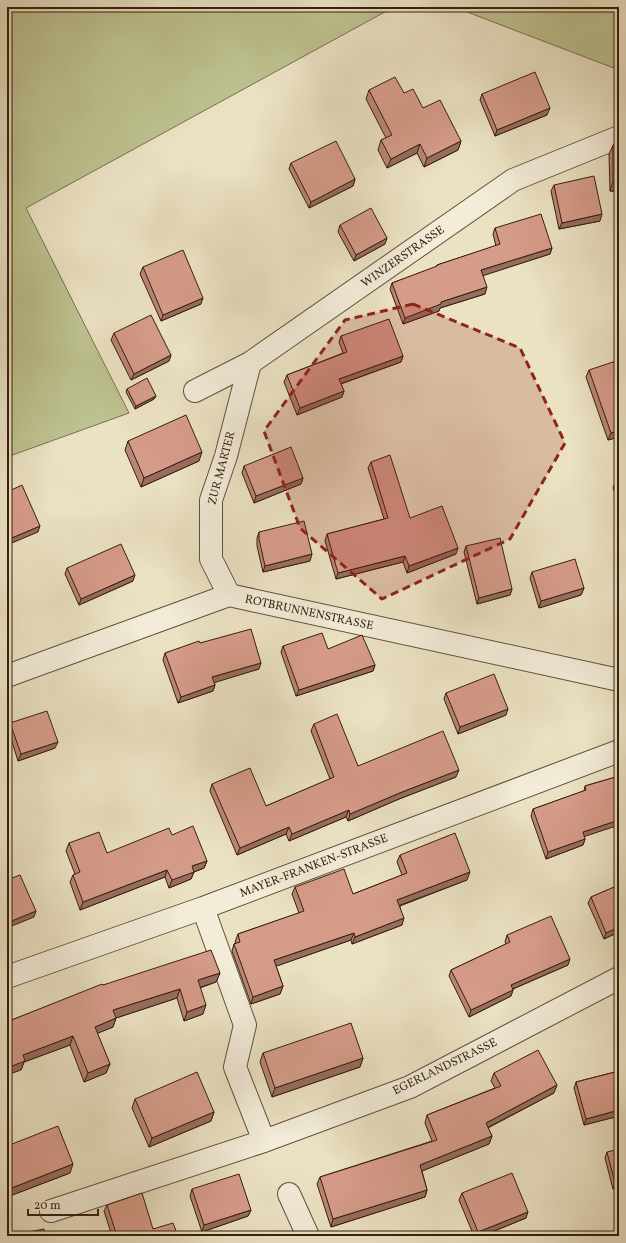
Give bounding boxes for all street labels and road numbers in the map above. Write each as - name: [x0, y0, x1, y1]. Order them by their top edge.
- street label: WINZERSTRASSE: [358, 222, 448, 292]
- street label: ZUR MARTER: [205, 430, 239, 506]
- street label: ROTBRUNNENSTRASSE: [243, 592, 375, 634]
- street label: MAYER-FRANKEN-STRASSE: [238, 830, 390, 902]
- street label: EGERLANDSTRASSE: [390, 1035, 500, 1099]

